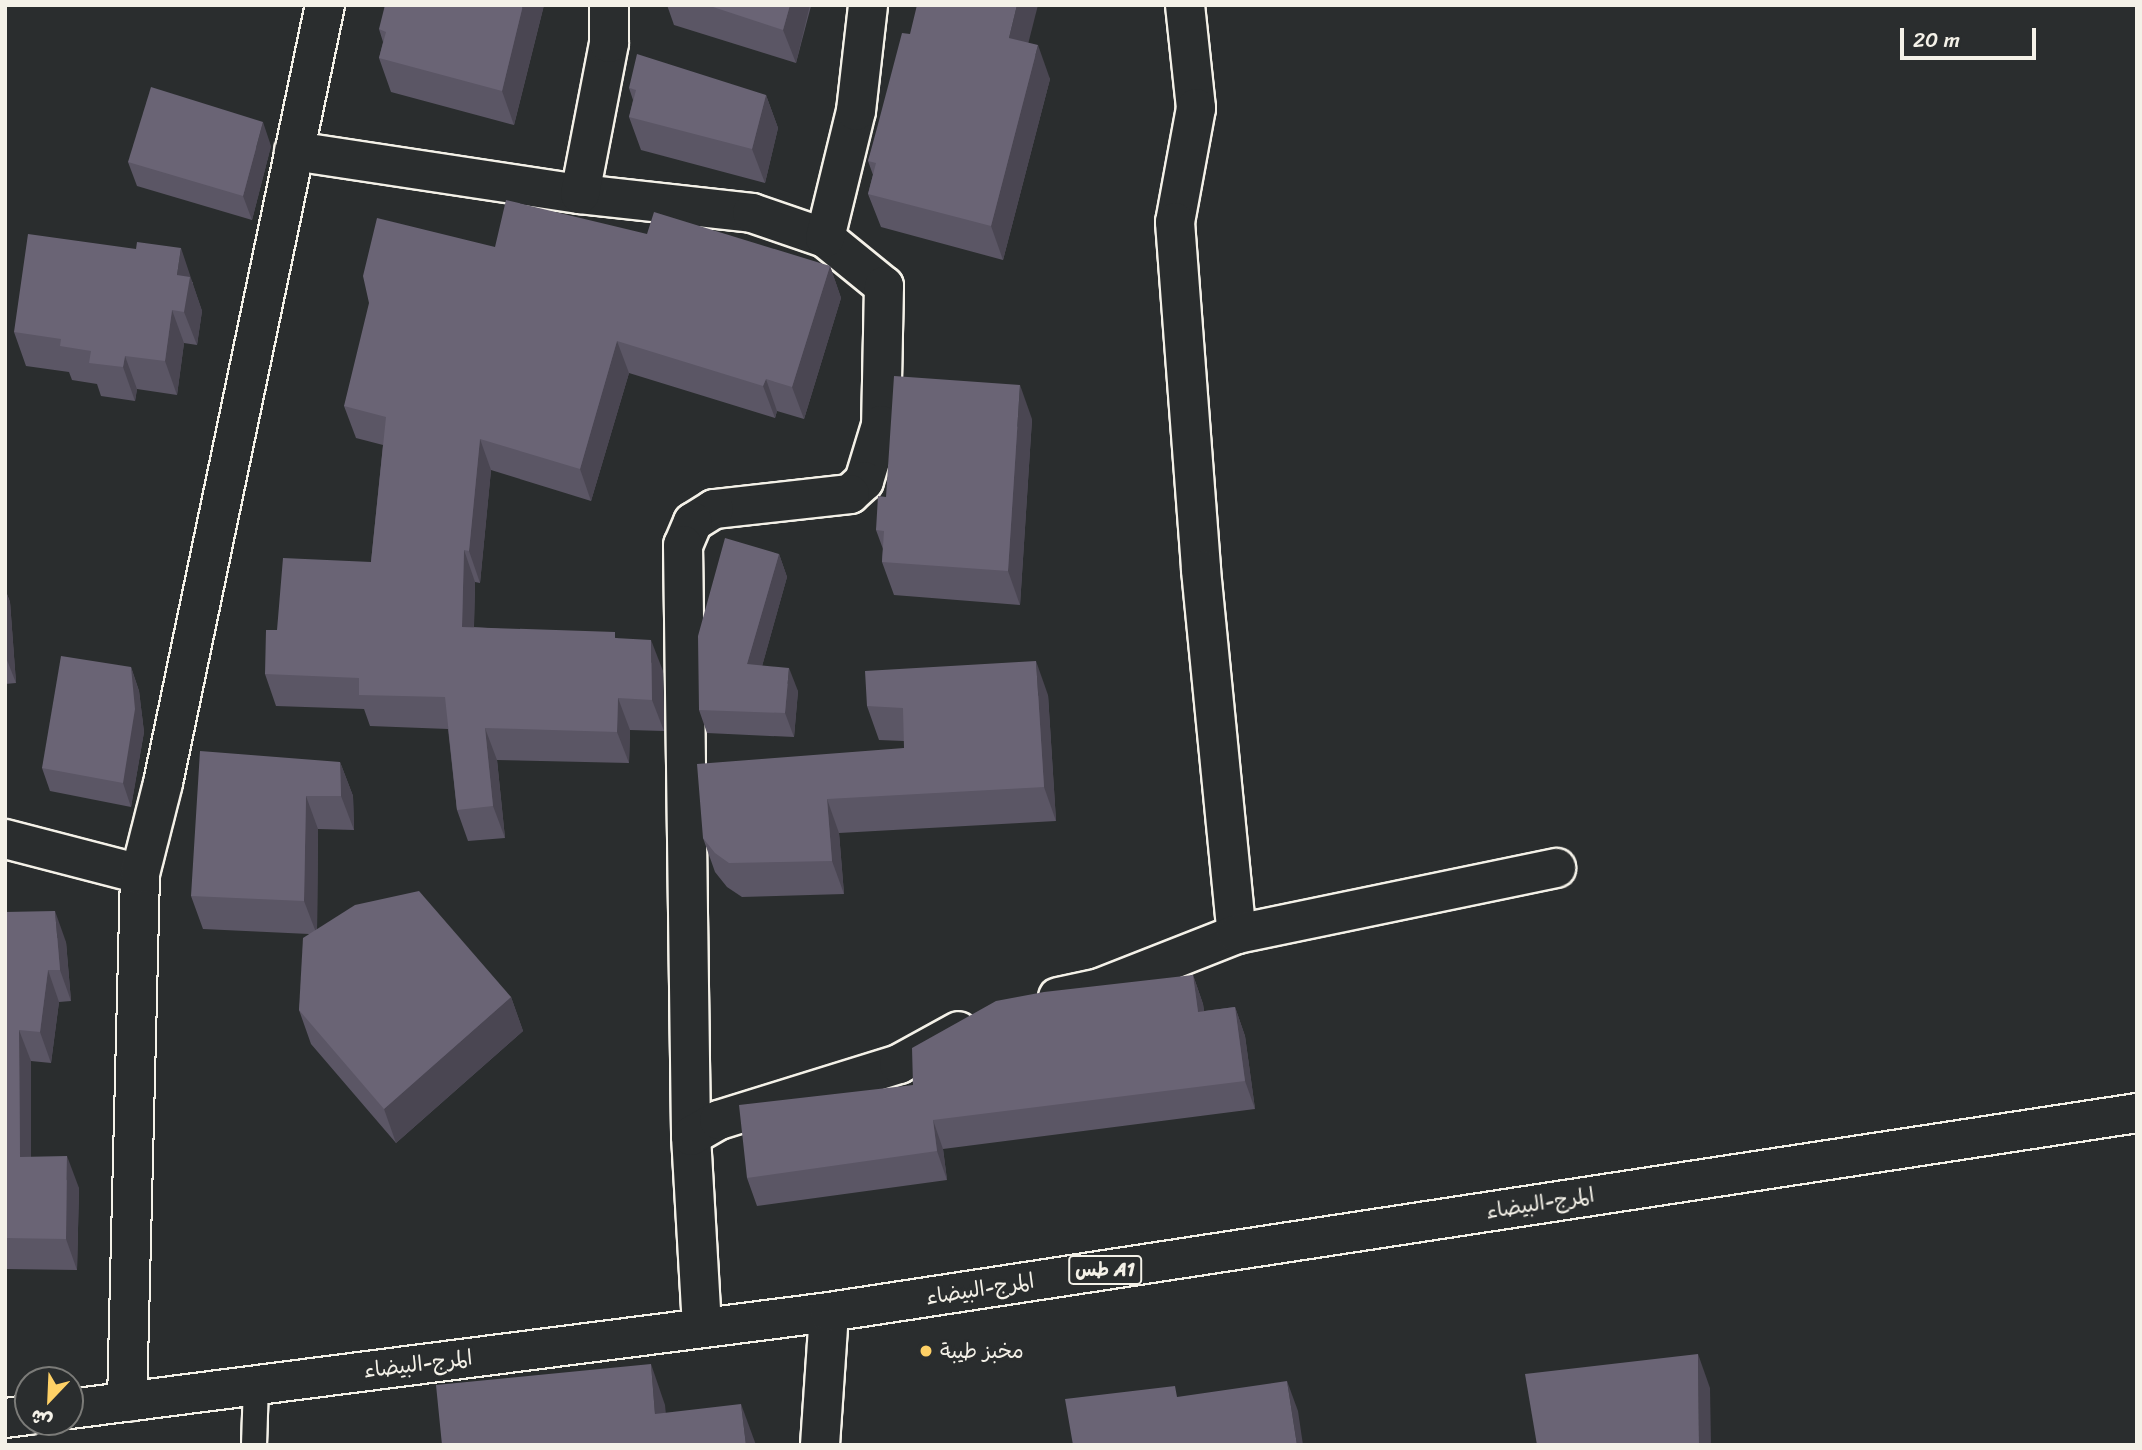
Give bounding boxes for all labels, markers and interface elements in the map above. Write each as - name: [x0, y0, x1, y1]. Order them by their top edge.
- scale bar: [1904, 14, 2040, 58]
- text: 20 m: [1913, 21, 1960, 59]
- street label: المرج-البيضاء: [1484, 1182, 1596, 1224]
- road number: طس A1: [1066, 1254, 1144, 1286]
- street label: المرج-البيضاء: [924, 1268, 1036, 1310]
- place label: مخبز طيبة: [940, 1338, 1024, 1364]
- marker: مخبز طيبة: [918, 1343, 934, 1359]
- street label: المرج-البيضاء: [362, 1345, 474, 1383]
- north arrow: [14, 1366, 84, 1436]
- text: ش: [25, 1400, 57, 1438]

